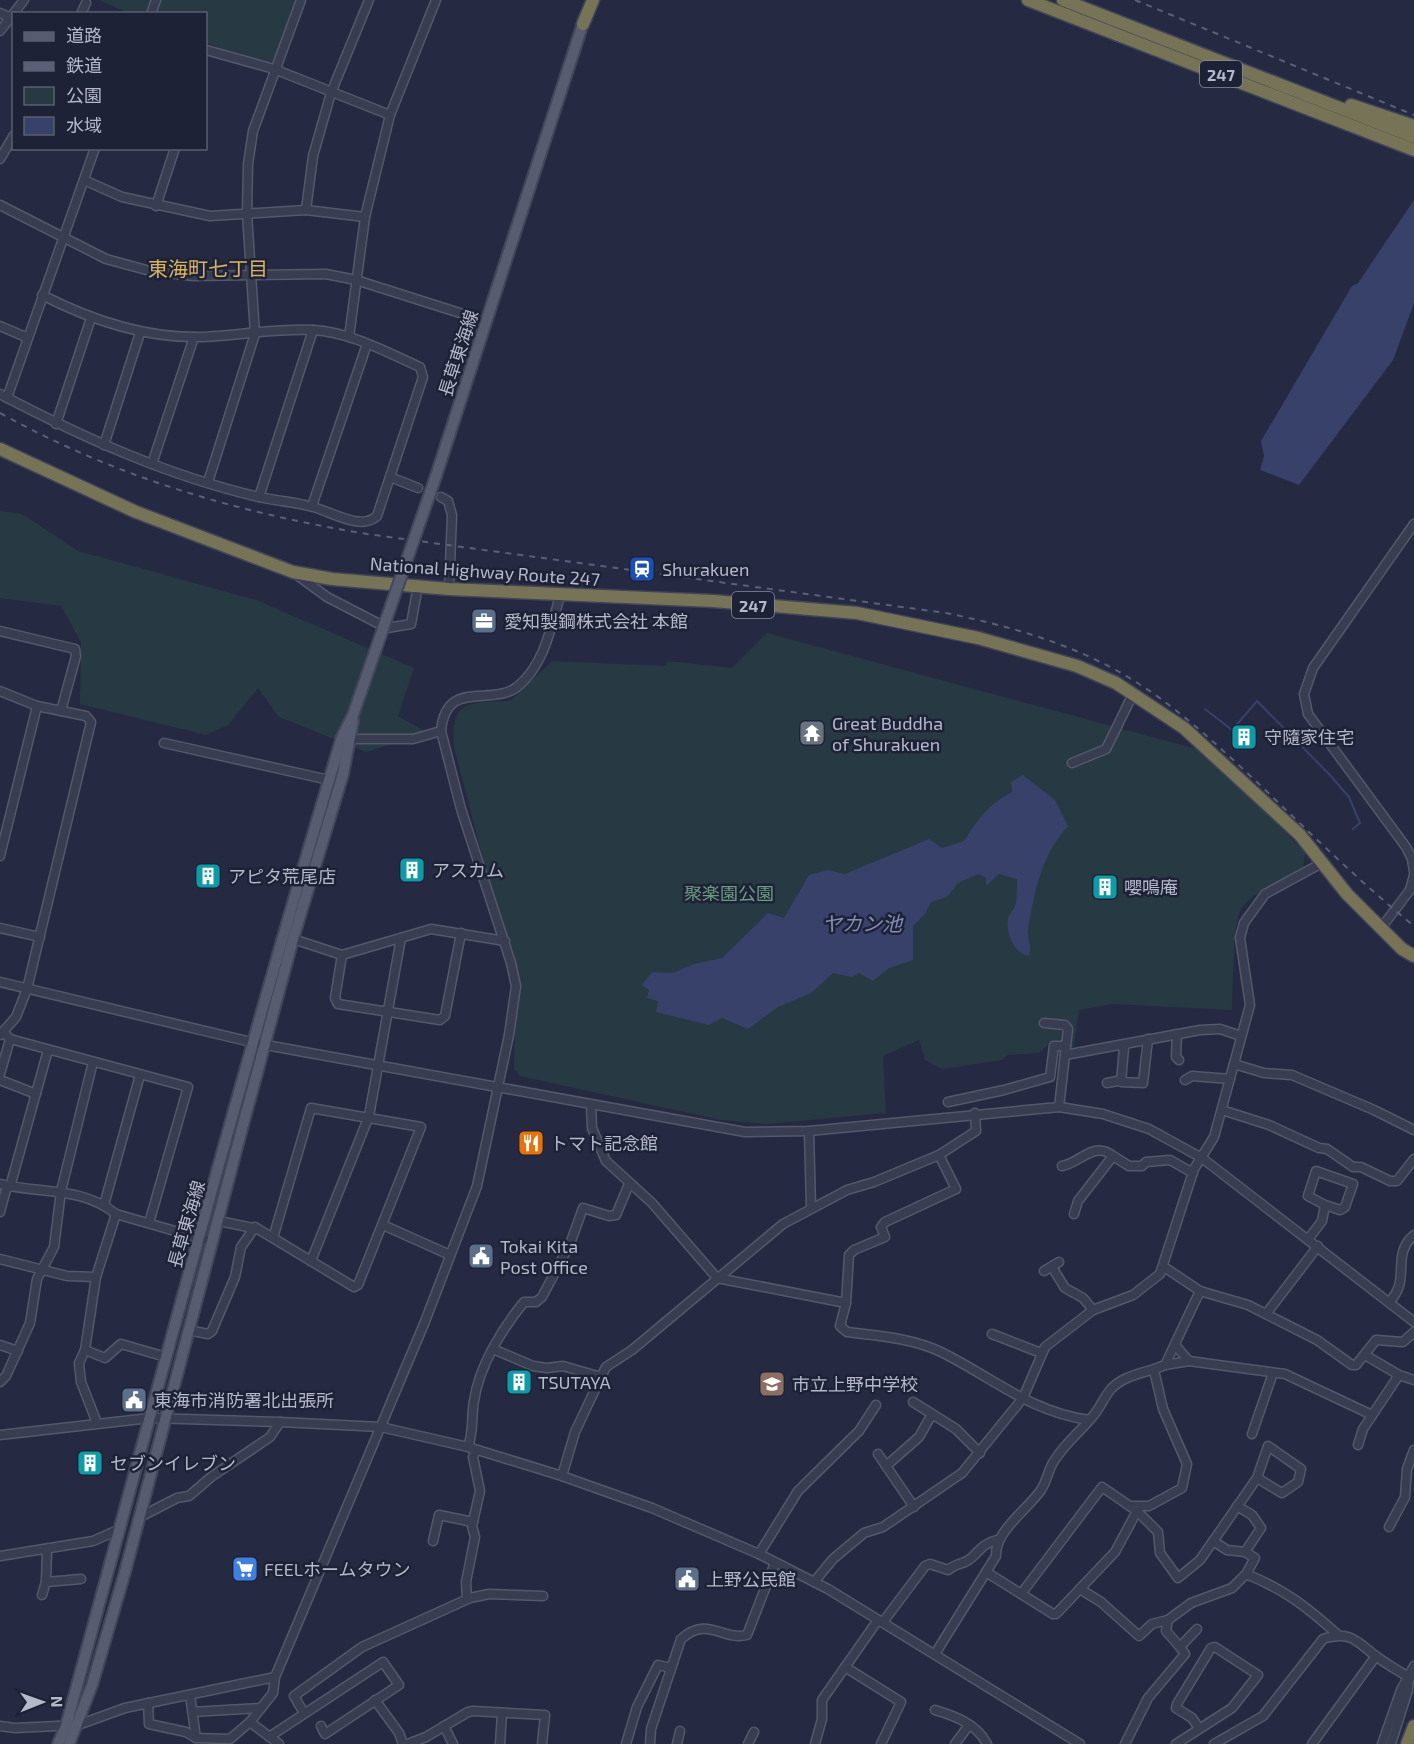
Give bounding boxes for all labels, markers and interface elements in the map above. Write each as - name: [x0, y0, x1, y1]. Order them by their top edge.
- legend: [12, 12, 207, 150]
- text: 道路: [66, 24, 102, 46]
- text: 鉄道: [66, 54, 102, 76]
- road number: 247: [1200, 61, 1242, 87]
- text: 公園: [66, 84, 102, 106]
- text: 水域: [66, 114, 102, 136]
- district label: 東海町七丁目: [148, 256, 268, 280]
- street label: 長草東海線: [434, 307, 482, 399]
- street label: National Highway Route 247: [369, 552, 601, 590]
- station icon: Shurakuen: [627, 554, 657, 584]
- place label: Shurakuen: [662, 558, 749, 580]
- road number: 247: [732, 592, 774, 618]
- office icon: 愛知製鋼株式会社 本館: [469, 606, 499, 636]
- place label: 愛知製鋼株式会社 本館: [504, 610, 688, 632]
- place label: Great Buddha of Shurakuen: [832, 712, 943, 755]
- temple icon: Great Buddha of Shurakuen: [797, 718, 827, 748]
- building icon: 守隨家住宅: [1229, 722, 1259, 752]
- place label: 守隨家住宅: [1264, 726, 1354, 748]
- building icon: アスカム: [397, 855, 427, 885]
- place label: アスカム: [432, 859, 504, 881]
- building icon: アピタ荒尾店: [193, 861, 223, 891]
- place label: アピタ荒尾店: [228, 865, 336, 887]
- building icon: 嚶鳴庵: [1090, 872, 1120, 902]
- place label: 嚶鳴庵: [1124, 876, 1178, 898]
- park label: 聚楽園公園: [684, 882, 774, 904]
- water label: ヤカン池: [822, 911, 904, 935]
- restaurant icon: トマト記念館: [516, 1128, 546, 1158]
- place label: トマト記念館: [550, 1132, 658, 1154]
- street label: 長草東海線: [163, 1178, 209, 1270]
- place label: Tokai Kita Post Office: [500, 1235, 588, 1278]
- public building icon: Tokai Kita Post Office: [466, 1241, 496, 1271]
- building icon: TSUTAYA: [504, 1367, 534, 1397]
- school or university icon: 市立上野中学校: [757, 1369, 787, 1399]
- place label: TSUTAYA: [538, 1371, 611, 1393]
- place label: 市立上野中学校: [792, 1373, 918, 1395]
- public building icon: 東海市消防署北出張所: [119, 1385, 149, 1415]
- place label: 東海市消防署北出張所: [154, 1389, 334, 1411]
- building icon: セブンイレブン: [75, 1448, 105, 1478]
- place label: セブンイレブン: [110, 1452, 236, 1474]
- supermarket icon: FEELホームタウン: [230, 1554, 260, 1584]
- place label: FEELホームタウン: [264, 1558, 411, 1580]
- public building icon: 上野公民館: [672, 1564, 702, 1594]
- place label: 上野公民館: [706, 1568, 796, 1590]
- north arrow: [12, 1672, 72, 1732]
- text: N: [48, 1696, 67, 1708]

